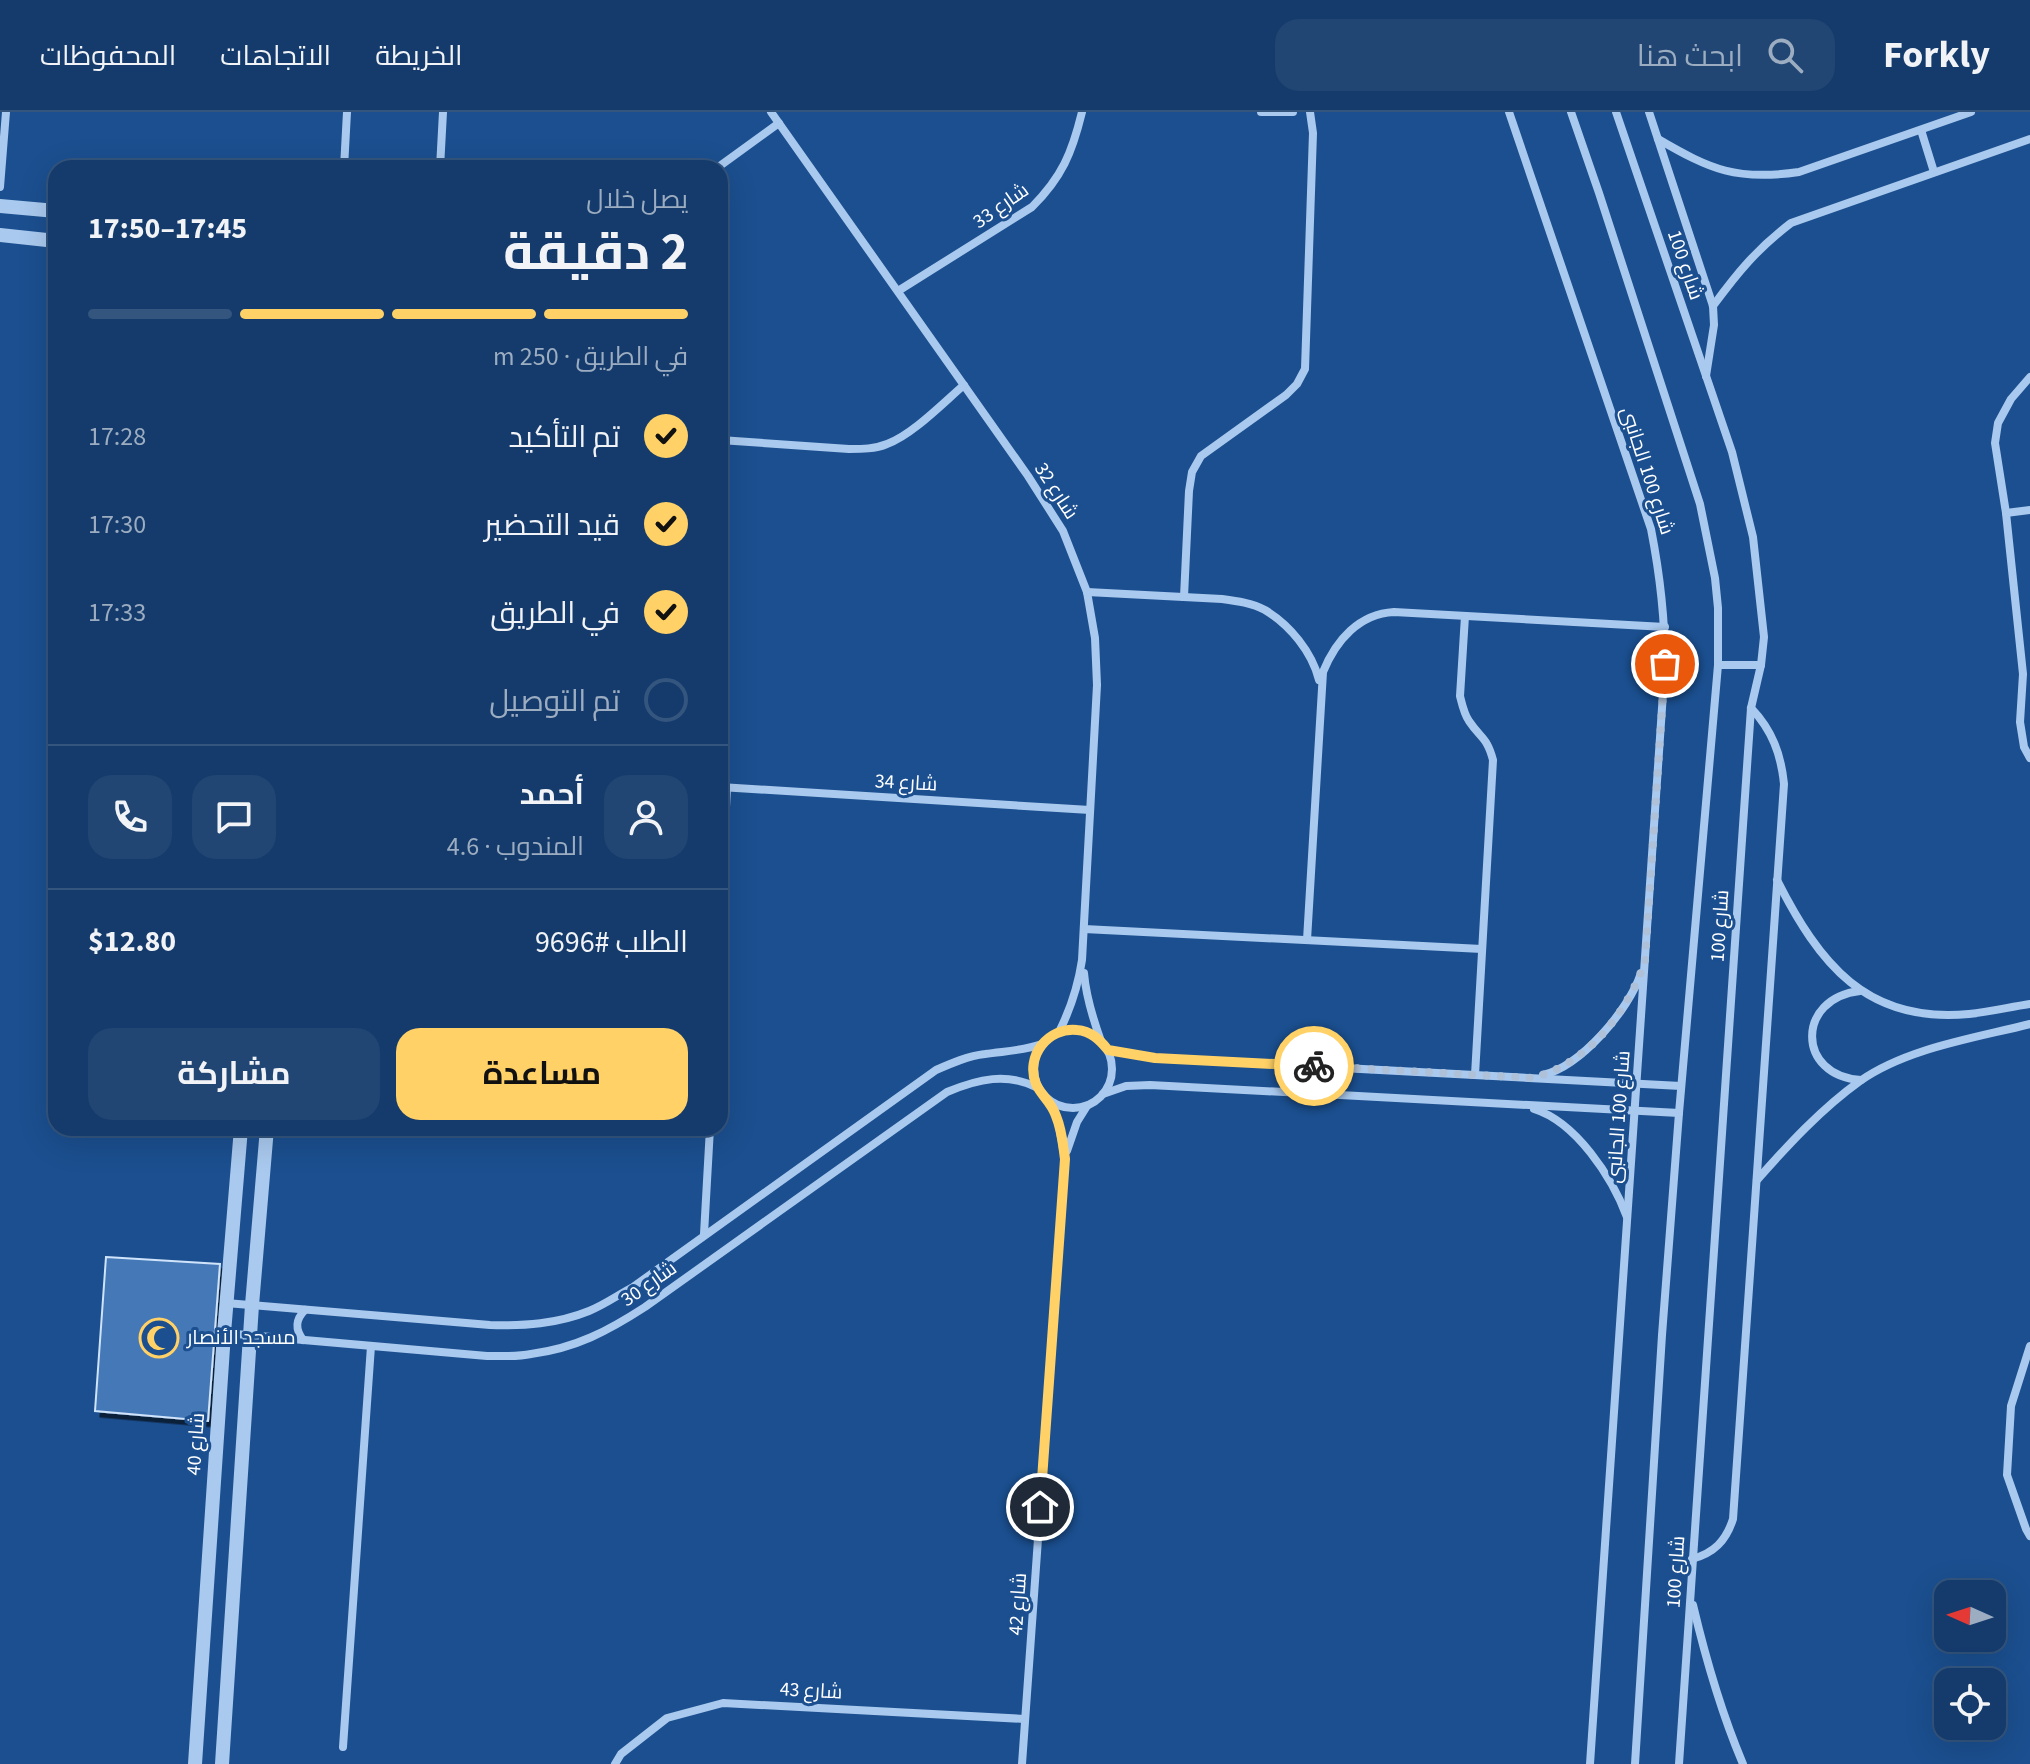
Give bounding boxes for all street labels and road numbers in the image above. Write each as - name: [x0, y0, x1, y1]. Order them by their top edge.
- street label: شارع 33: [967, 177, 1035, 235]
- street label: شارع 100: [1660, 226, 1710, 304]
- street label: شارع 100 الجانبى: [1613, 403, 1681, 539]
- street label: شارع 32: [1027, 457, 1085, 525]
- street label: شارع 34: [874, 767, 938, 799]
- street label: شارع 100: [1704, 889, 1736, 963]
- street label: شارع 100 الجانبى: [1600, 1050, 1638, 1184]
- street label: شارع 30: [615, 1255, 683, 1313]
- street label: شارع 40: [180, 1412, 212, 1476]
- street label: شارع 100: [1660, 1535, 1692, 1609]
- street label: شارع 42: [1002, 1572, 1034, 1636]
- street label: شارع 43: [779, 1675, 843, 1707]

